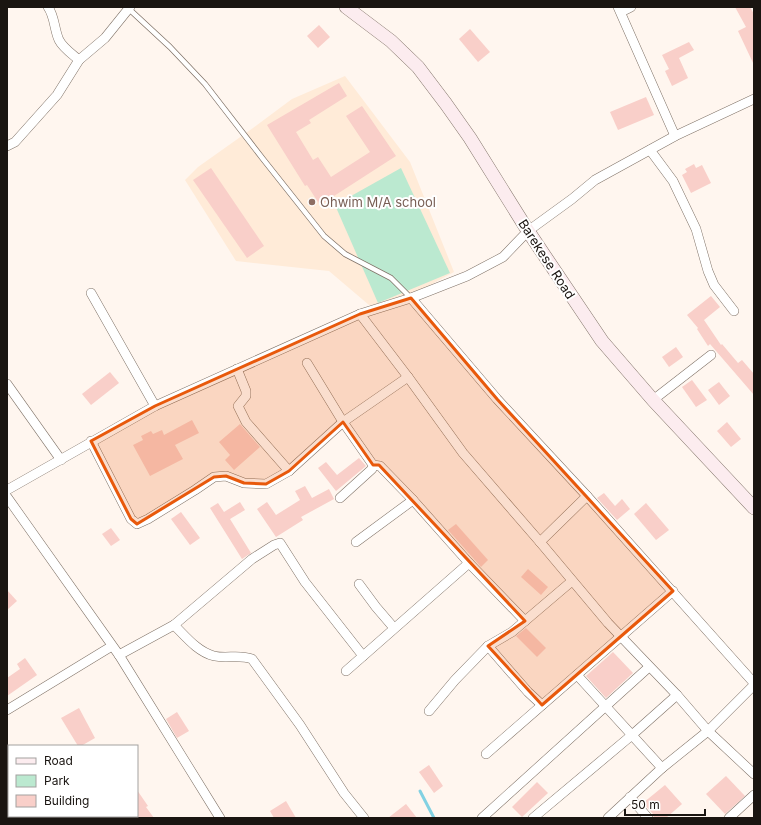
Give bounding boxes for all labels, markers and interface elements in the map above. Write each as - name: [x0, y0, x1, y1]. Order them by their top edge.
- place label: Ohwim M/A school: [320, 194, 436, 210]
- marker: Ohwim M/A school: [307, 197, 317, 207]
- street label: Barekese Road: [515, 216, 579, 302]
- legend: [8, 745, 138, 817]
- text: Road: [44, 753, 73, 768]
- text: Park: [44, 773, 70, 788]
- scale bar: [625, 791, 705, 817]
- text: Building: [44, 793, 89, 808]
- text: 50 m: [631, 797, 660, 812]

